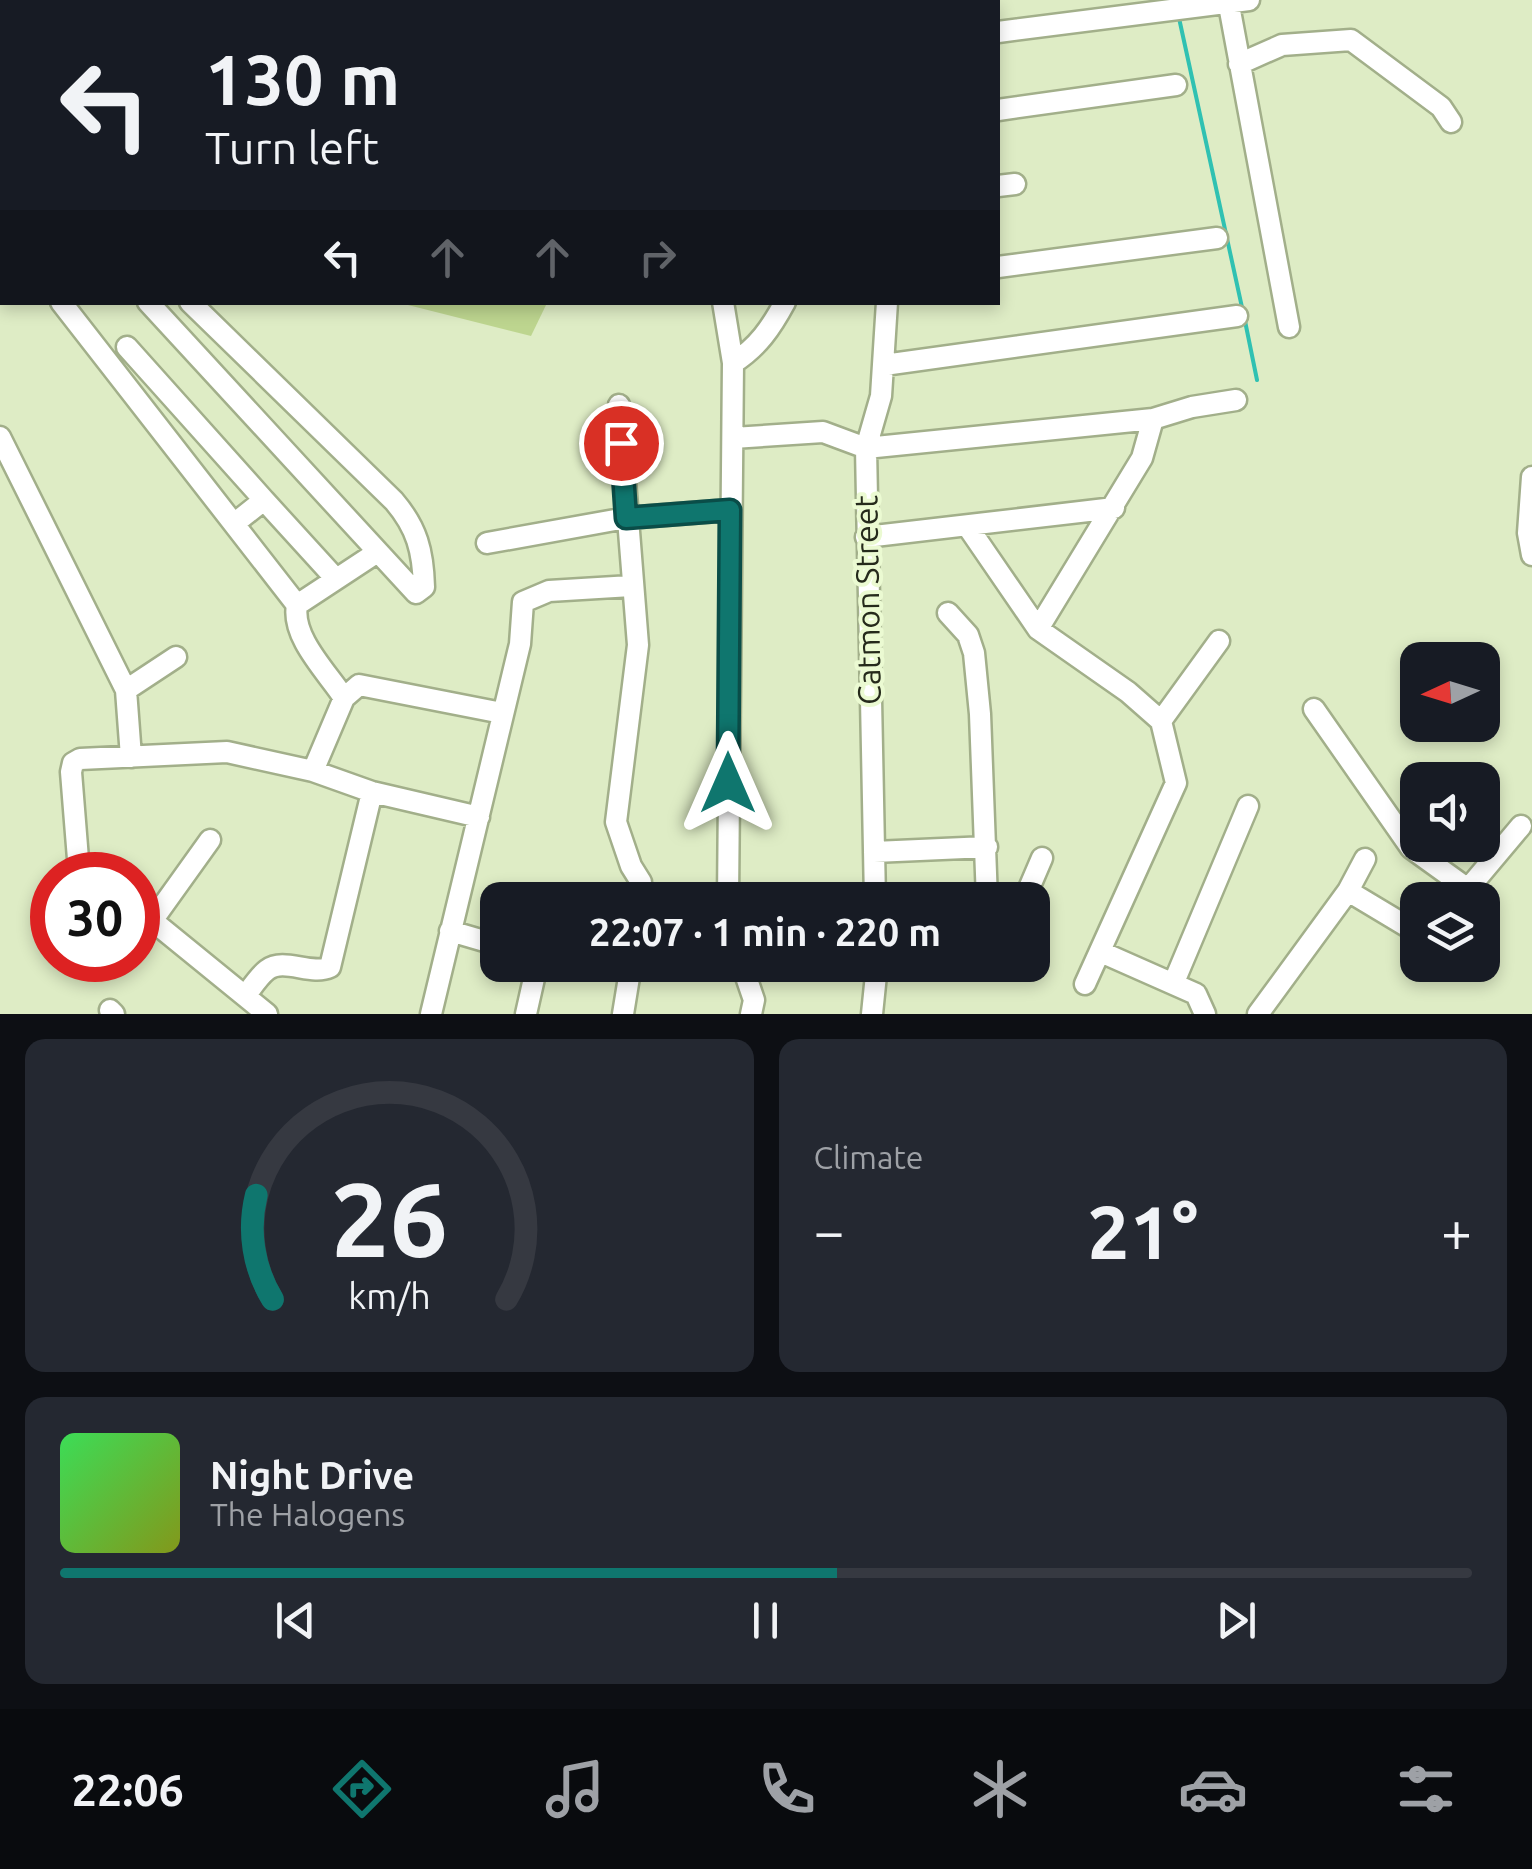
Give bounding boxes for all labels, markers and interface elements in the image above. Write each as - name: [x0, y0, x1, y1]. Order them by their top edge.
- icon: left: [40, 40, 170, 170]
- text: 130 m: [205, 40, 400, 118]
- text: Turn left: [205, 122, 379, 173]
- icon: left: [315, 230, 370, 285]
- icon: ahead: [420, 230, 475, 285]
- icon: ahead: [525, 230, 580, 285]
- icon: right: [630, 230, 685, 285]
- pin: [579, 401, 664, 486]
- icon: arrive: [594, 416, 649, 471]
- street label: Catmon Street: [847, 494, 887, 705]
- north arrow: [1400, 642, 1500, 742]
- map controls: [1400, 642, 1500, 982]
- position arrow: [676, 731, 780, 835]
- button: sound: [1400, 762, 1500, 862]
- speed limit sign: 30: [30, 852, 160, 982]
- button: layers: [1400, 882, 1500, 982]
- text: 22:07 · 1 min · 220 m: [589, 911, 941, 953]
- text: Climate: [814, 1139, 924, 1175]
- text: 26: [331, 1160, 448, 1277]
- text: 21°: [1087, 1189, 1198, 1273]
- text: −: [814, 1200, 845, 1261]
- text: +: [1441, 1200, 1472, 1261]
- text: km/h: [348, 1276, 431, 1316]
- text: Night Drive: [210, 1454, 414, 1496]
- text: The Halogens: [210, 1496, 405, 1532]
- icon: previous: [268, 1593, 323, 1648]
- icon: pause: [738, 1593, 793, 1648]
- icon: next: [1209, 1593, 1264, 1648]
- icon: directions: [327, 1754, 397, 1824]
- icon: music: [540, 1754, 610, 1824]
- icon: phone: [752, 1754, 822, 1824]
- icon: climate: [965, 1754, 1035, 1824]
- icon: car: [1178, 1754, 1248, 1824]
- icon: filters: [1391, 1754, 1461, 1824]
- text: 22:06: [71, 1764, 184, 1815]

